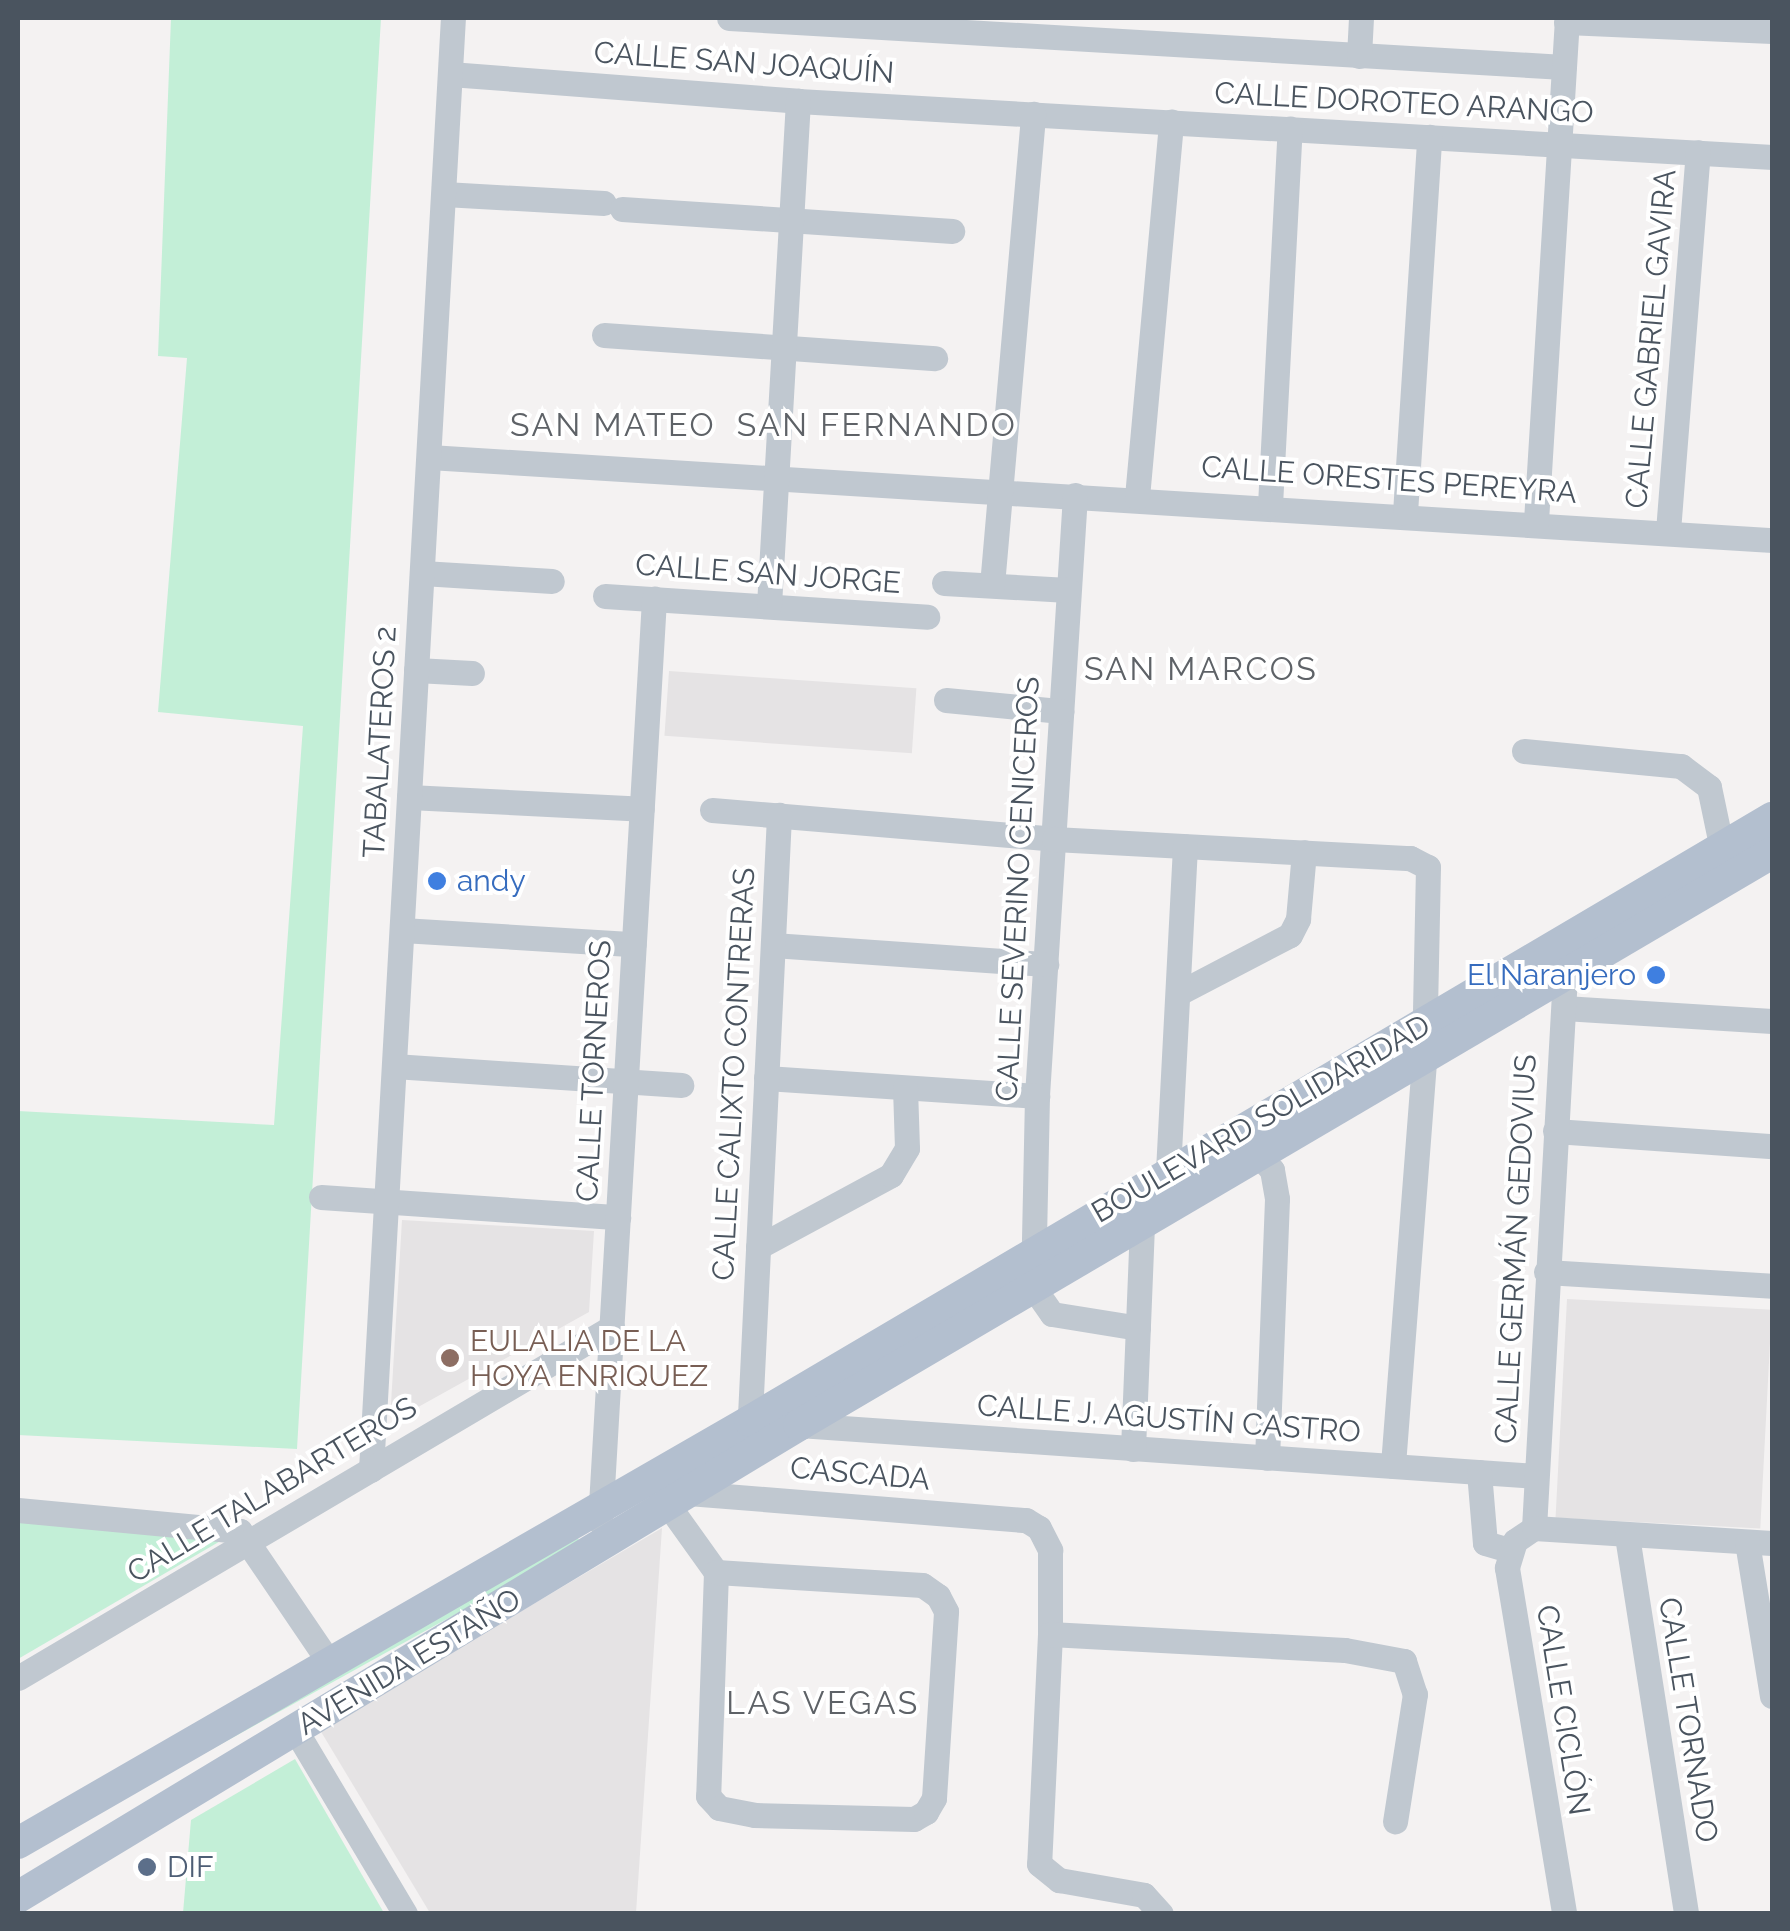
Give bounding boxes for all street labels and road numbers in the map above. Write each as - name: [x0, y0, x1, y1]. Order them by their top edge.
- street label: CALLE SAN JOAQUÍN: [592, 35, 896, 91]
- street label: CALLE DOROTEO ARANGO: [1213, 75, 1595, 131]
- street label: CALLE GABRIEL GAVIRA: [1618, 167, 1684, 511]
- street label: CALLE ORESTES PEREYRA: [1200, 449, 1578, 511]
- street label: CALLE SAN JORGE: [634, 547, 902, 601]
- street label: TABALATEROS 2: [356, 625, 404, 859]
- street label: CALLE SEVERINO CENICEROS: [989, 676, 1047, 1102]
- street label: CALLE CALIXTO CONTRERAS: [705, 867, 763, 1281]
- street label: CALLE TORNEROS: [569, 939, 619, 1203]
- street label: BOULEVARD SOLIDARIDAD: [1085, 1007, 1437, 1231]
- street label: CALLE GERMÁN GEDOVIUS: [1488, 1053, 1544, 1445]
- street label: CALLE J. AGUSTÍN CASTRO: [975, 1388, 1363, 1450]
- street label: CALLE TALABARTEROS: [121, 1389, 423, 1591]
- street label: CASCADA: [789, 1450, 931, 1498]
- street label: AVENIDA ESTAÑO: [290, 1581, 528, 1743]
- street label: CALLE TORNADO: [1651, 1594, 1725, 1846]
- street label: CALLE CICLÓN: [1529, 1602, 1597, 1818]

